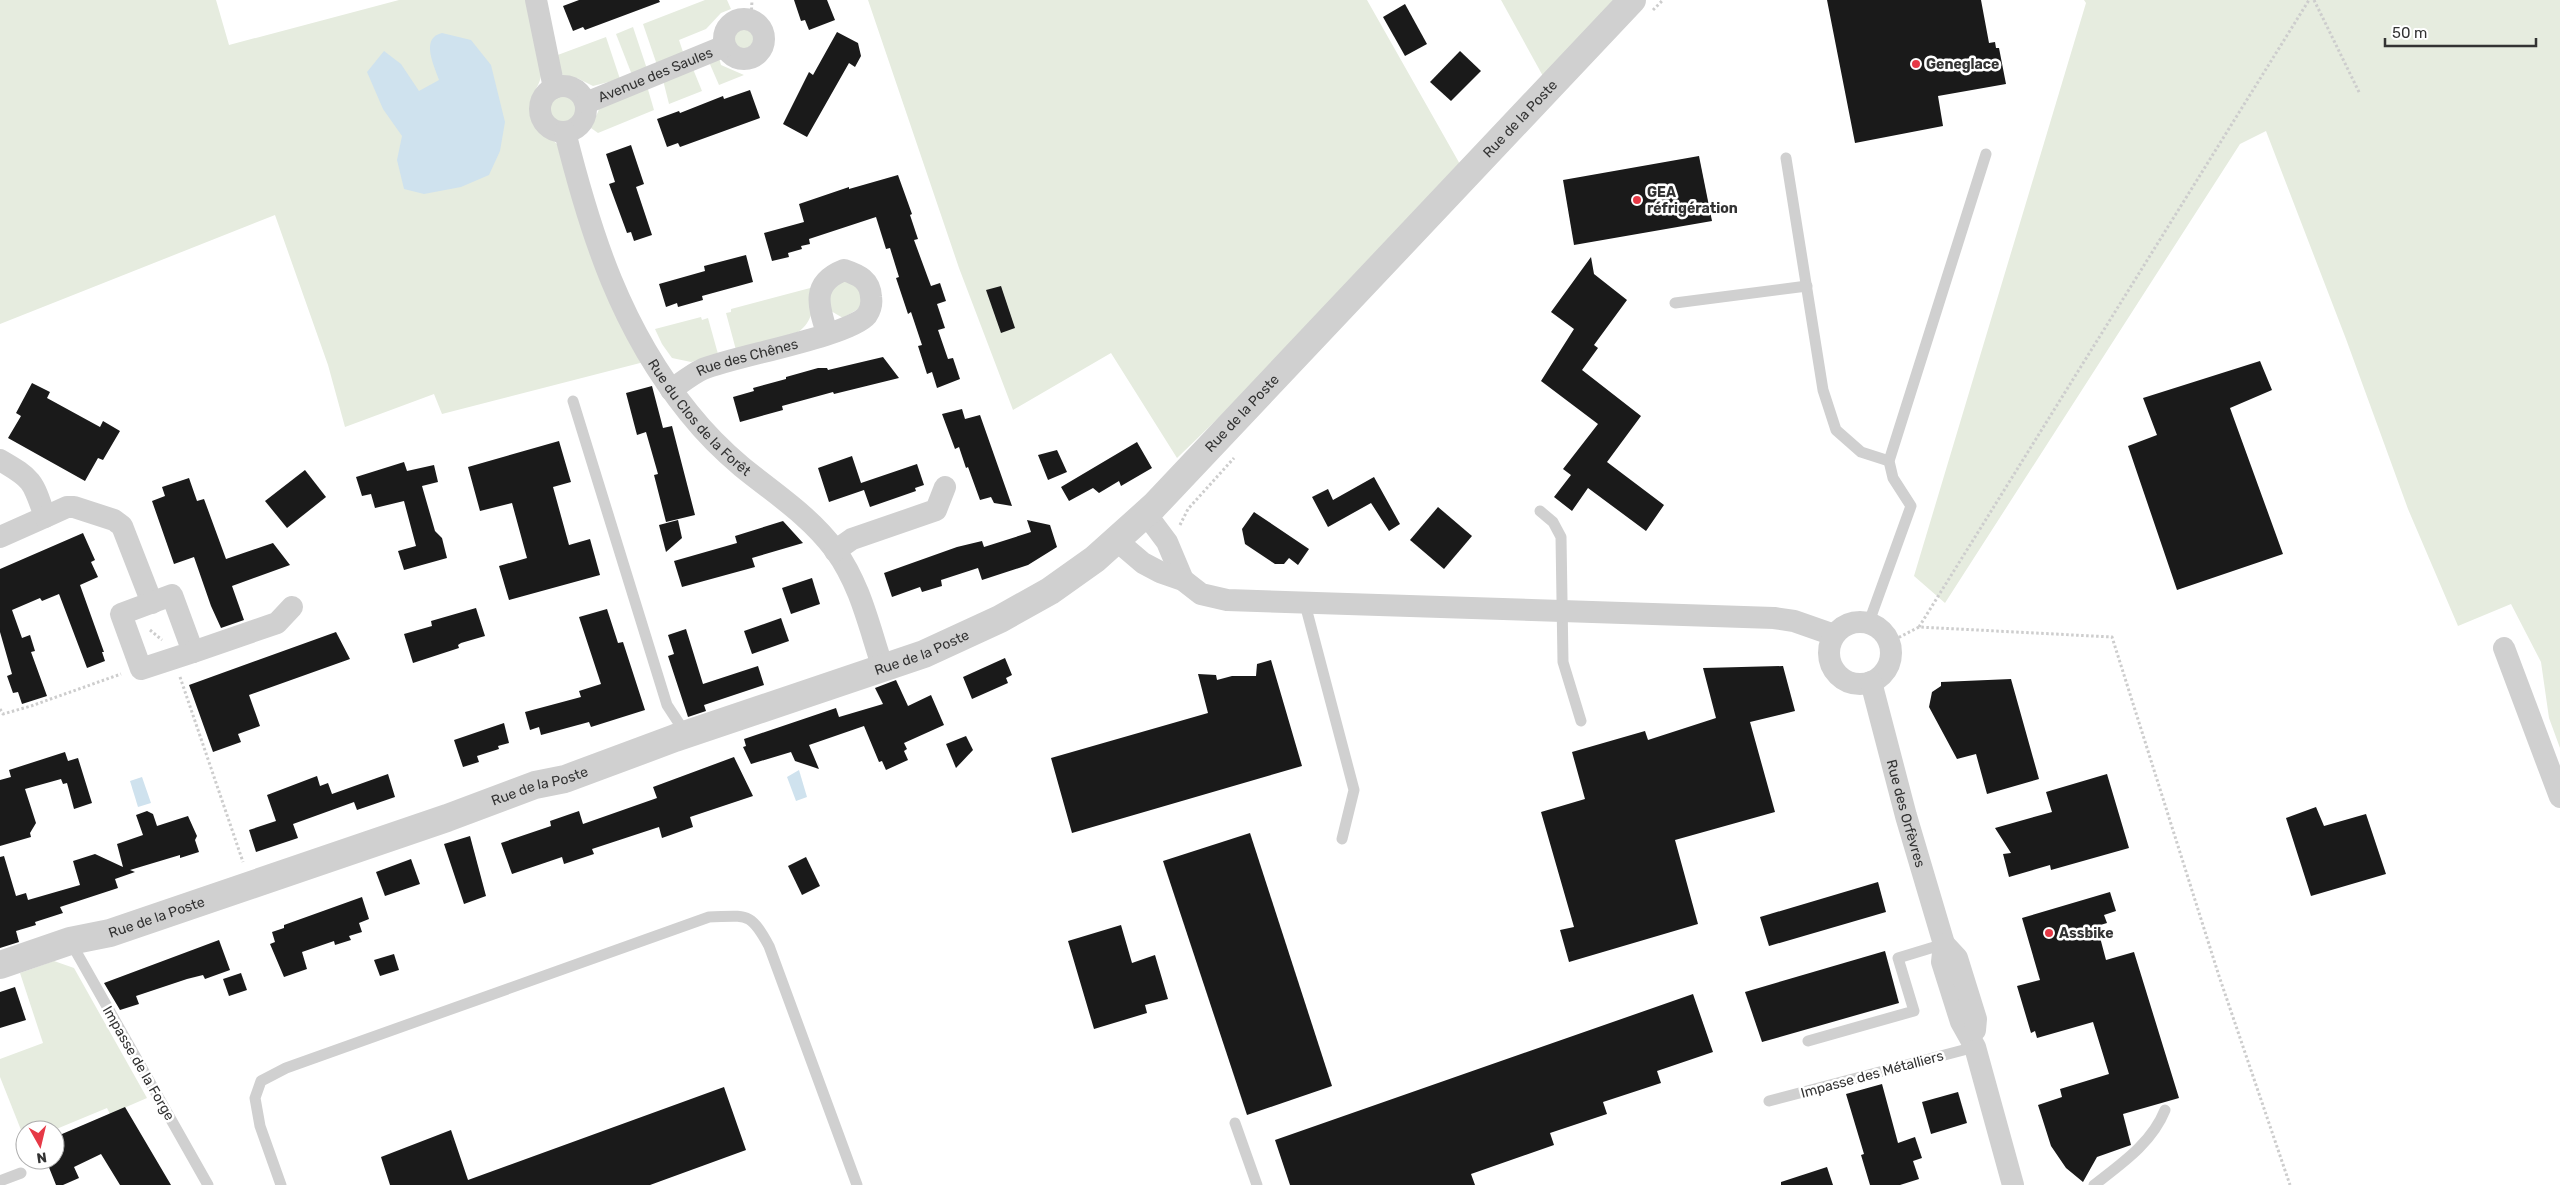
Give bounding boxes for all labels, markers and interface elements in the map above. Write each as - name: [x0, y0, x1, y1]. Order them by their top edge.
- scale bar: [2385, 15, 2536, 47]
- text: 50 m: [2392, 24, 2427, 42]
- street label: Avenue des Saules: [596, 44, 715, 106]
- place label: Geneglace: [1926, 56, 1999, 73]
- marker: Geneglace: [1910, 58, 1922, 70]
- street label: Rue de la Poste: [1480, 77, 1561, 161]
- place label: GEA réfrigération: [1647, 184, 1738, 217]
- marker: GEA réfrigération: [1631, 194, 1643, 206]
- street label: Rue des Chênes: [693, 335, 800, 380]
- street label: Rue du Clos de la Forêt: [644, 356, 754, 480]
- street label: Rue de la Poste: [1201, 371, 1283, 456]
- street label: Rue de la Poste: [872, 626, 972, 679]
- street label: Rue des Orfèvres: [1883, 758, 1929, 870]
- street label: Rue de la Poste: [489, 763, 591, 810]
- street label: Rue de la Poste: [106, 893, 207, 942]
- place label: Assbike: [2059, 925, 2114, 942]
- marker: Assbike: [2043, 927, 2055, 939]
- street label: Impasse de la Forge: [99, 1003, 178, 1124]
- street label: Impasse des Métalliers: [1799, 1047, 1945, 1102]
- north arrow: [15, 1120, 65, 1170]
- text: N: [36, 1148, 48, 1166]

